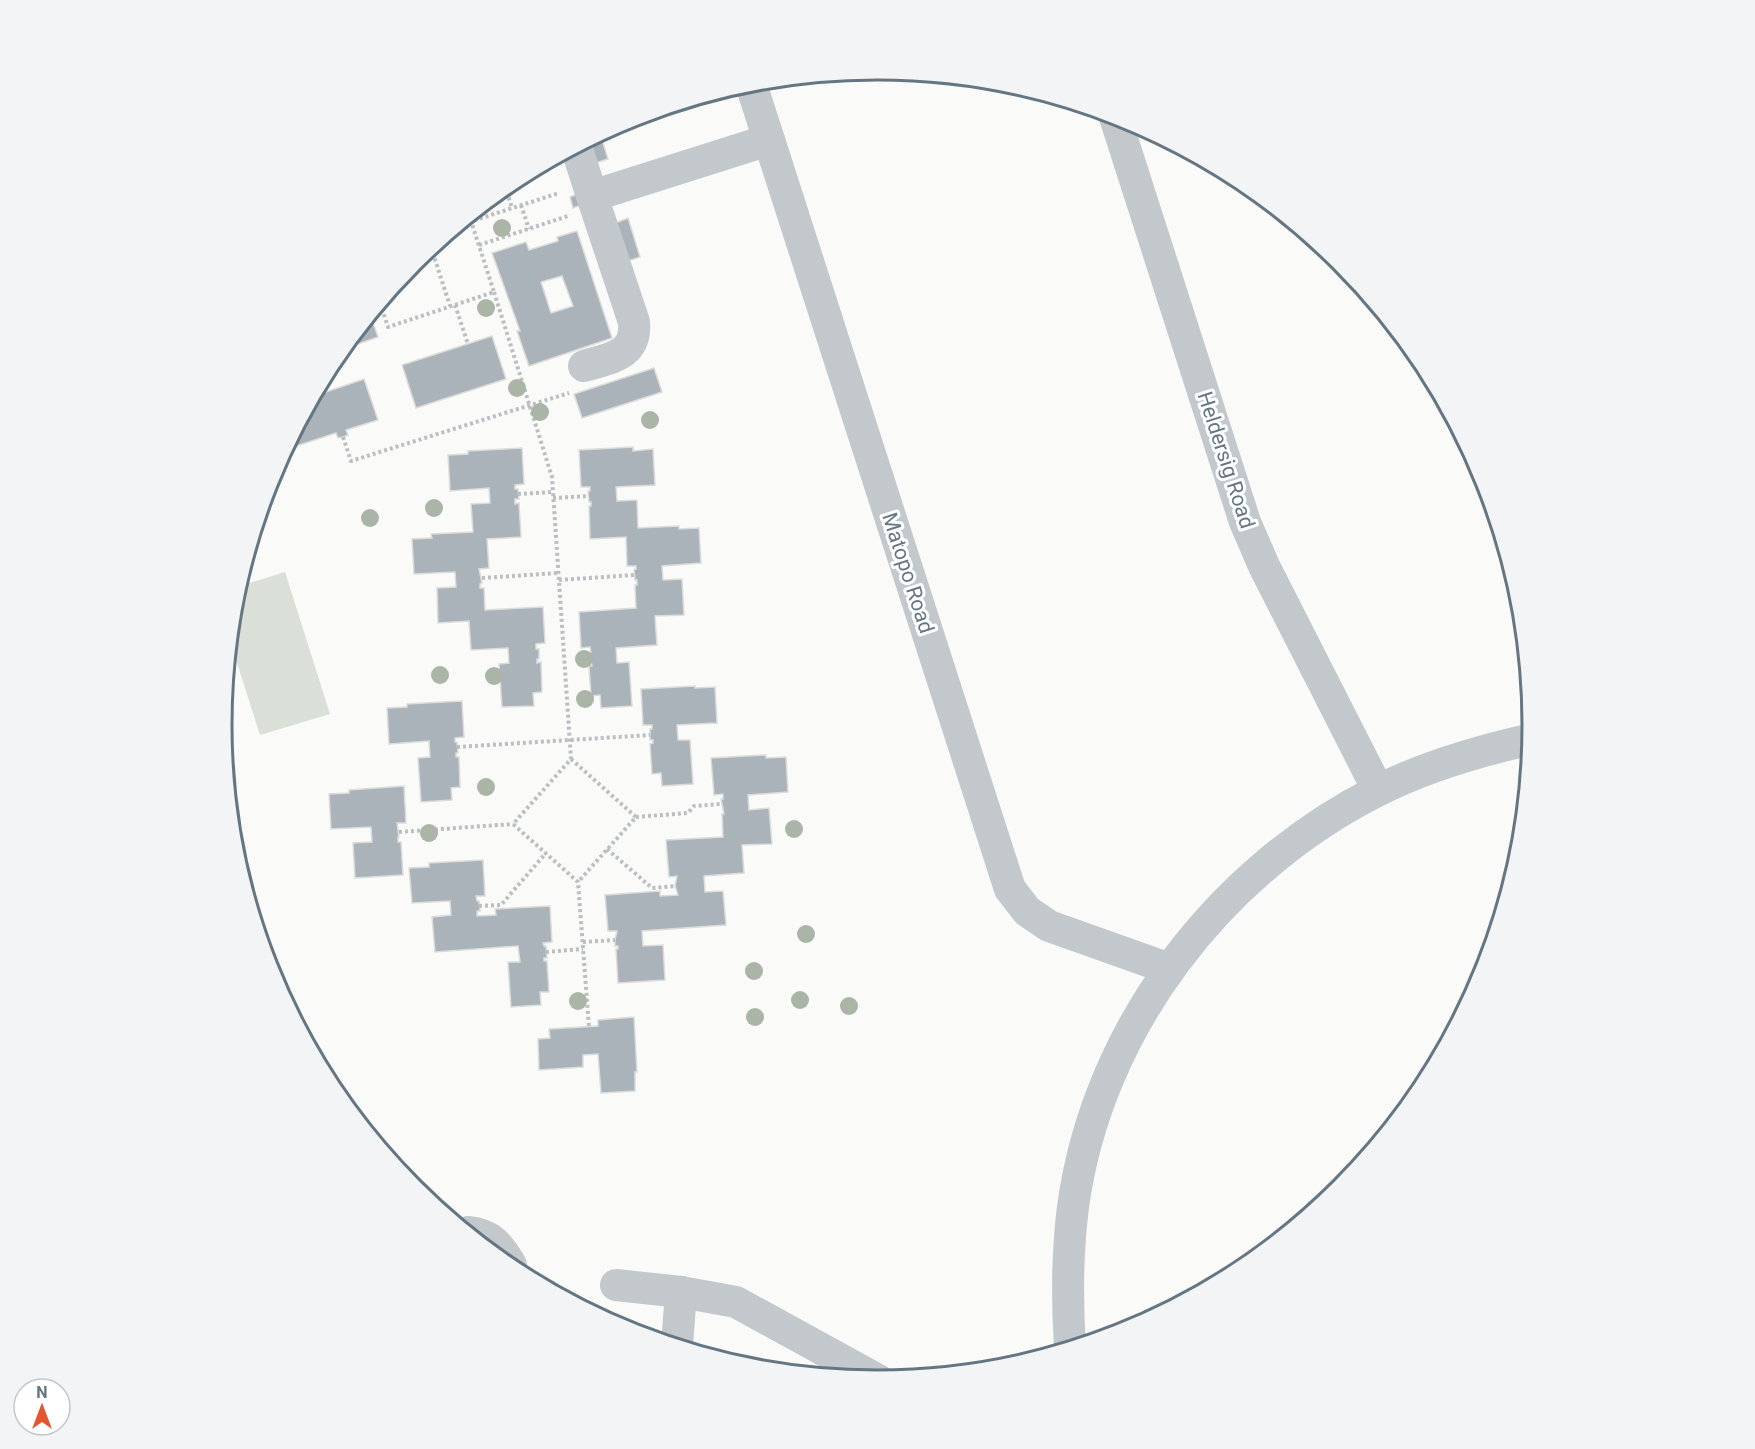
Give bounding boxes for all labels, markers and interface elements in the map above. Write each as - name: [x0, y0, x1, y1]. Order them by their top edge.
- street label: Heldersig Road: [1193, 389, 1259, 531]
- street label: Matopo Road: [877, 510, 939, 636]
- north arrow: [12, 1377, 72, 1437]
- text: N: [36, 1383, 48, 1402]

